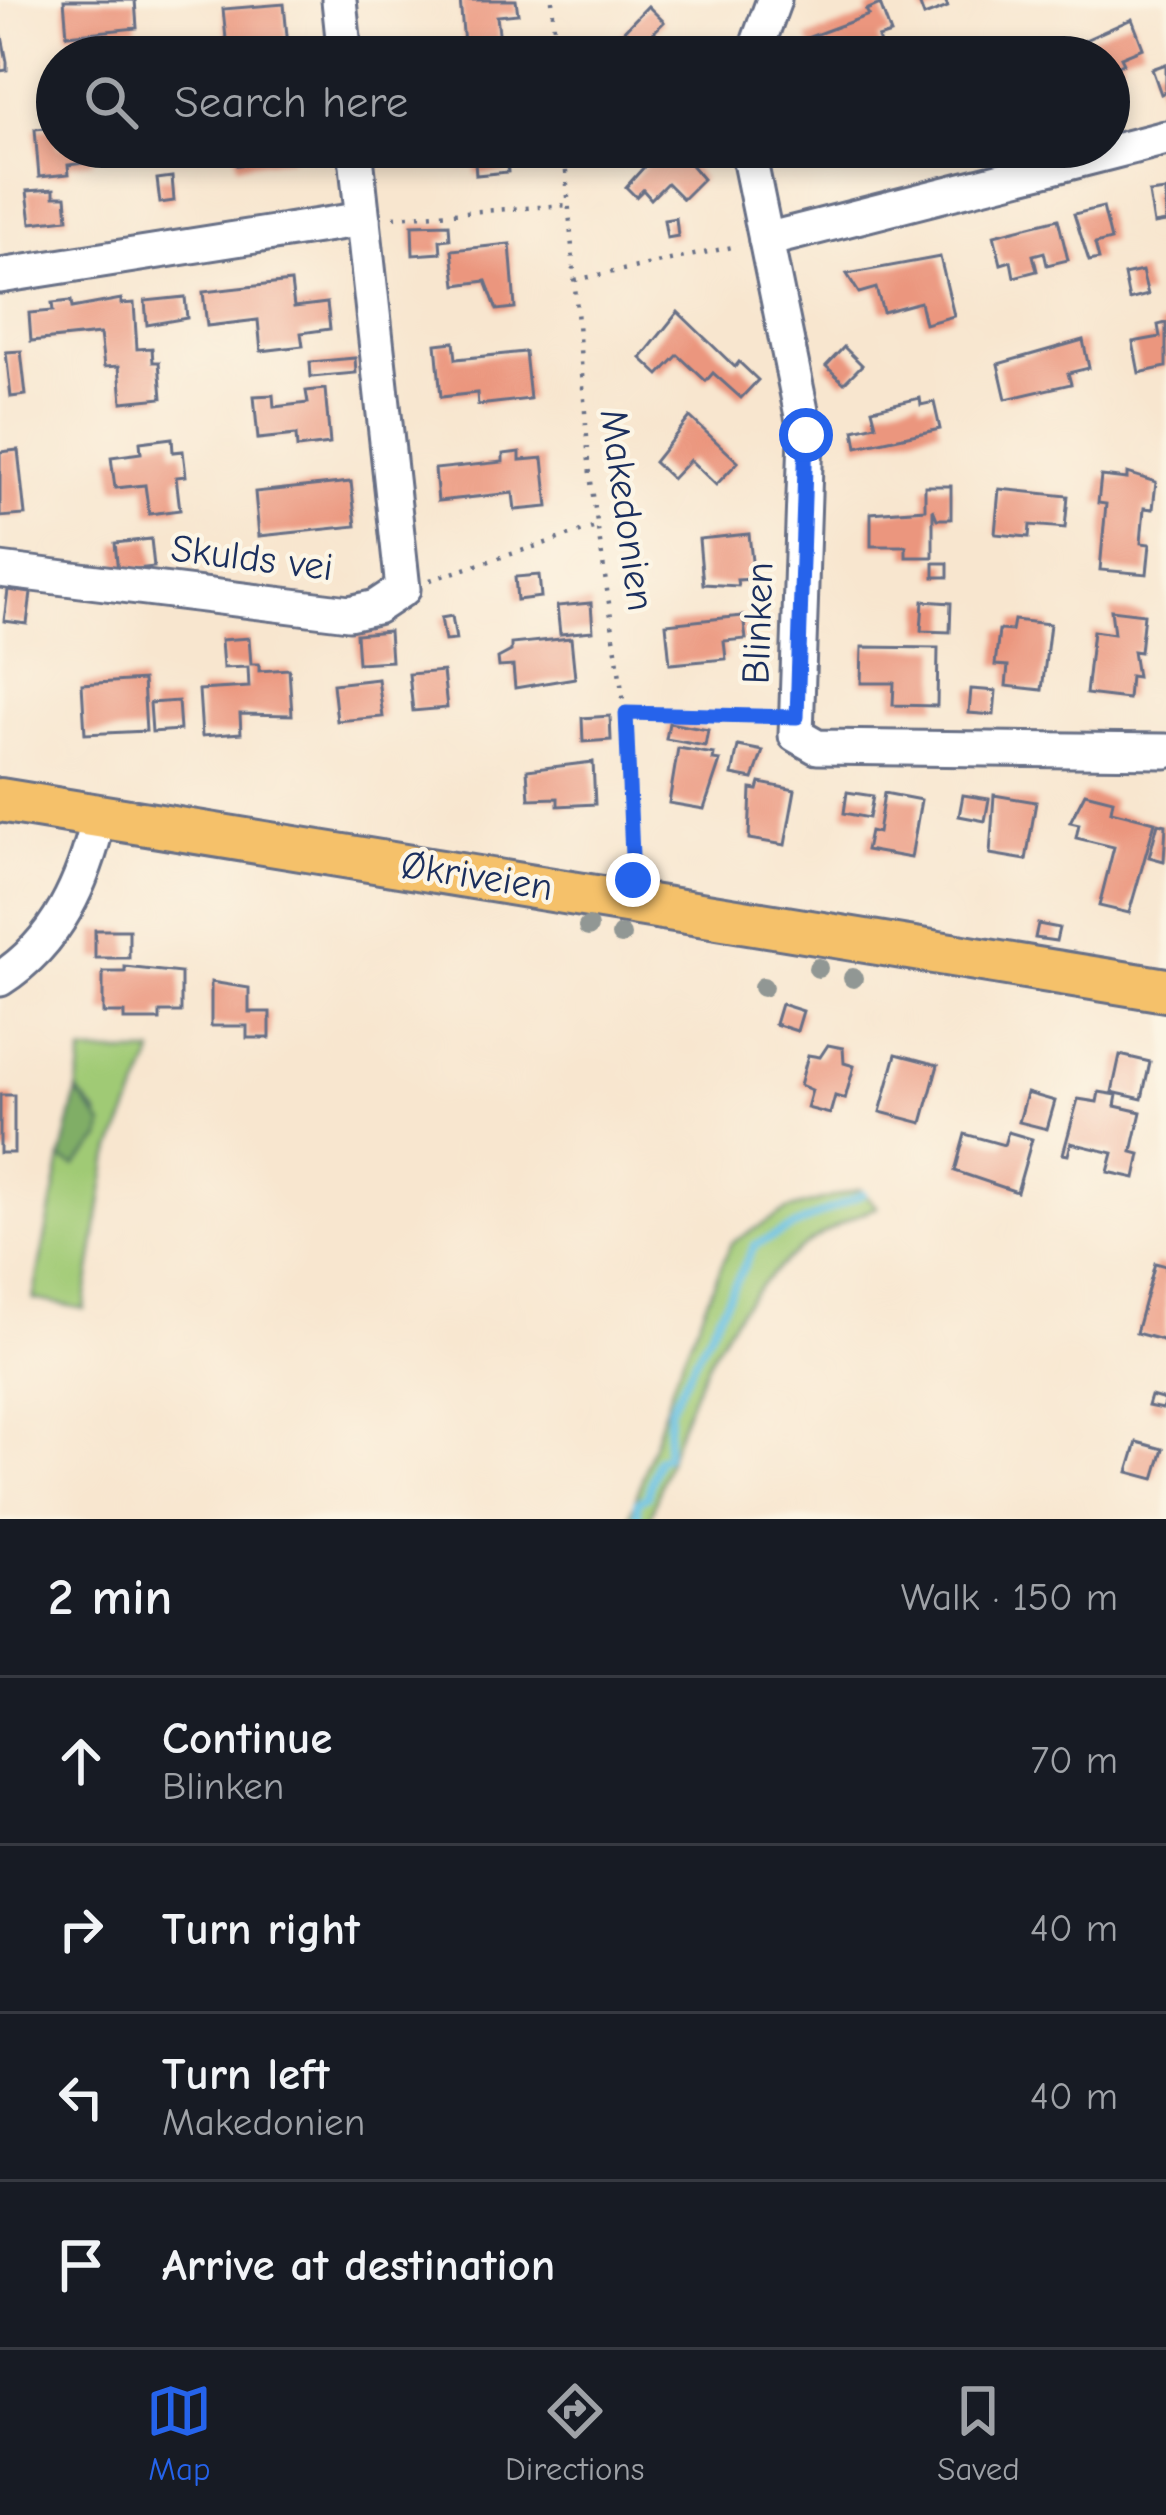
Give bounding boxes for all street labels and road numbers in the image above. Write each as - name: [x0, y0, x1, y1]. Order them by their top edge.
- street label: Makedonien: [591, 406, 663, 614]
- street label: Skulds vei: [169, 526, 335, 590]
- street label: Blinken: [733, 561, 783, 685]
- street label: Økriveien: [398, 842, 556, 910]

